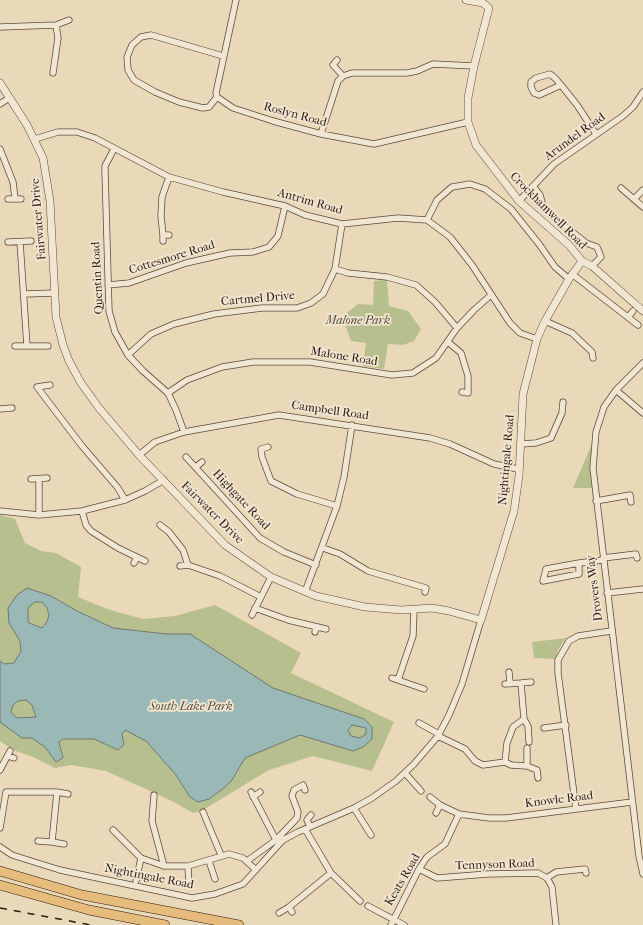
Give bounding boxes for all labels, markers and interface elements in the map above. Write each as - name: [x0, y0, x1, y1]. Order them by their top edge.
- street label: Roslyn Road: [262, 100, 328, 130]
- street label: Arundel Road: [542, 110, 608, 164]
- street label: Crockhamwell Road: [506, 169, 590, 253]
- street label: Fairwater Drive: [28, 177, 50, 261]
- street label: Antrim Road: [276, 186, 344, 218]
- street label: Cottesmore Road: [127, 238, 217, 278]
- street label: Quentin Road: [89, 241, 107, 315]
- street label: Cartmel Drive: [220, 289, 296, 309]
- park label: Malone Park: [326, 314, 390, 328]
- street label: Malone Road: [309, 345, 379, 369]
- street label: Campbell Road: [290, 398, 370, 424]
- street label: Nightingale Road: [496, 414, 518, 506]
- street label: Highgate Road: [209, 467, 273, 533]
- street label: Fairwater Drive: [178, 479, 246, 547]
- street label: Drovers Way: [584, 554, 606, 622]
- park label: South Lake Park: [149, 700, 233, 714]
- street label: Knowle Road: [524, 789, 594, 811]
- street label: Keats Road: [382, 851, 424, 909]
- street label: Tennyson Road: [455, 856, 535, 874]
- street label: Nightingale Road: [103, 861, 195, 893]

